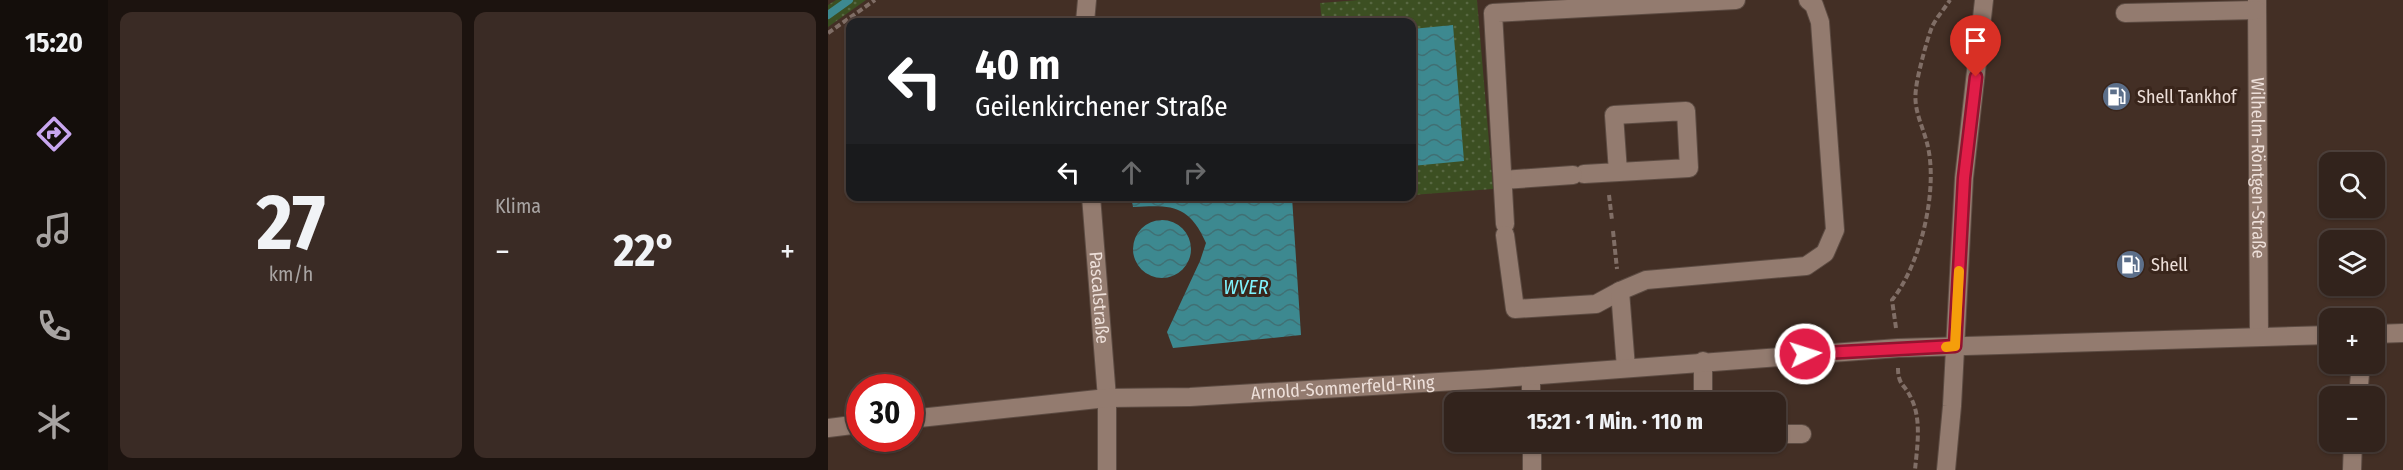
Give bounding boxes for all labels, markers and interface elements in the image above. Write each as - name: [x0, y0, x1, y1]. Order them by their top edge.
- pin: [1950, 15, 2001, 77]
- icon: arrive: [1959, 24, 1992, 57]
- text: 15:20: [25, 27, 83, 59]
- text: 40 m: [975, 40, 1060, 90]
- icon: left: [876, 42, 954, 120]
- street label: Wilhelm-Röntgen-Straße: [2246, 77, 2270, 259]
- fuel station icon: Shell Tankhof: [2100, 81, 2132, 113]
- place label: Shell Tankhof: [2137, 86, 2238, 108]
- text: Geilenkirchener Straße: [975, 91, 1228, 123]
- icon: directions: [33, 113, 75, 155]
- map controls: [2319, 152, 2385, 452]
- button: search: [2319, 152, 2385, 218]
- icon: left: [1052, 156, 1085, 189]
- icon: ahead: [1115, 156, 1148, 189]
- icon: right: [1178, 156, 1211, 189]
- text: 27: [257, 176, 325, 270]
- text: Klima: [495, 194, 541, 218]
- icon: music: [33, 209, 75, 251]
- text: 22°: [614, 224, 676, 278]
- button: layers: [2319, 230, 2385, 296]
- text: −: [495, 232, 510, 272]
- text: +: [780, 232, 795, 272]
- fuel station icon: Shell: [2114, 249, 2146, 281]
- street label: Pascalstraße: [1084, 251, 1114, 345]
- place label: Shell: [2151, 254, 2188, 276]
- text: km/h: [269, 262, 313, 286]
- water label: WVER: [1223, 275, 1269, 299]
- icon: phone: [33, 305, 75, 347]
- button: +: [2319, 308, 2385, 374]
- position arrow: [1773, 322, 1837, 386]
- street label: Arnold-Sommerfeld-Ring: [1250, 371, 1436, 404]
- speed limit sign: 30: [846, 374, 924, 452]
- button: −: [2319, 386, 2385, 452]
- icon: climate: [33, 401, 75, 443]
- text: 15:21 · 1 Min. · 110 m: [1527, 408, 1703, 435]

